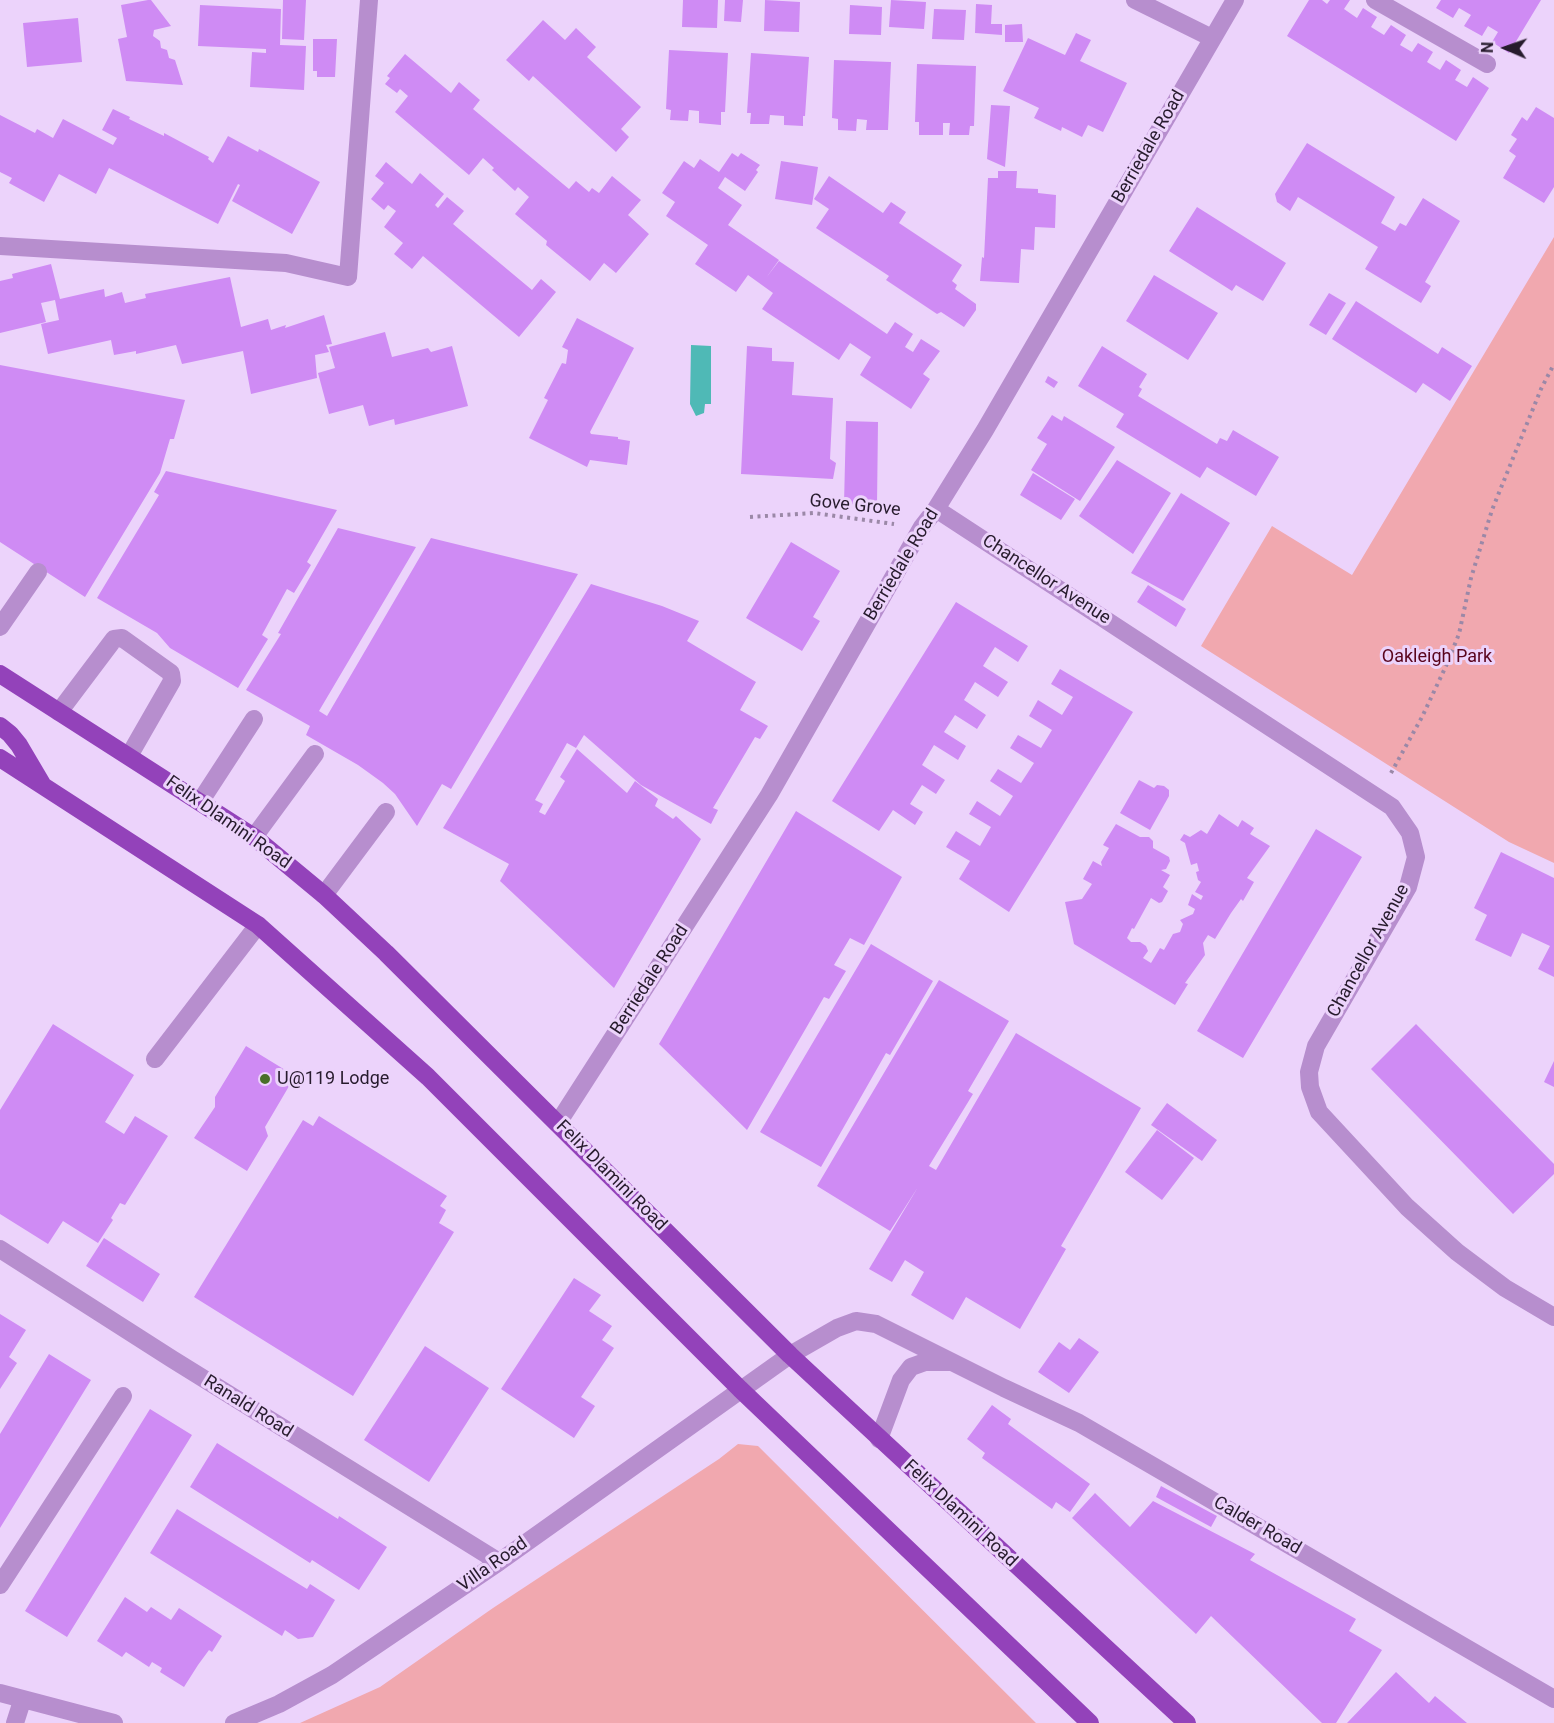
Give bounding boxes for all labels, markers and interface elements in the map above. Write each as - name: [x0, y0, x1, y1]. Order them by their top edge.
- north arrow: [1476, 18, 1536, 78]
- text: N: [1478, 41, 1497, 53]
- street label: Berriedale Road: [1108, 87, 1190, 207]
- street label: Gove Grove: [808, 490, 902, 522]
- street label: Berriedale Road: [860, 505, 944, 625]
- street label: Chancellor Avenue: [978, 530, 1114, 630]
- park label: Oakleigh Park: [1382, 646, 1492, 668]
- street label: Felix Dlamini Road: [161, 772, 295, 874]
- street label: Chancellor Avenue: [1323, 881, 1415, 1021]
- street label: Berriedale Road: [606, 921, 694, 1039]
- place label: U@119 Lodge: [277, 1068, 389, 1090]
- marker: U@119 Lodge: [258, 1072, 272, 1086]
- street label: Felix Dlamini Road: [551, 1116, 671, 1236]
- street label: Ranald Road: [199, 1371, 297, 1443]
- street label: Felix Dlamini Road: [899, 1456, 1021, 1572]
- street label: Calder Road: [1209, 1492, 1305, 1560]
- street label: Villa Road: [454, 1533, 532, 1597]

